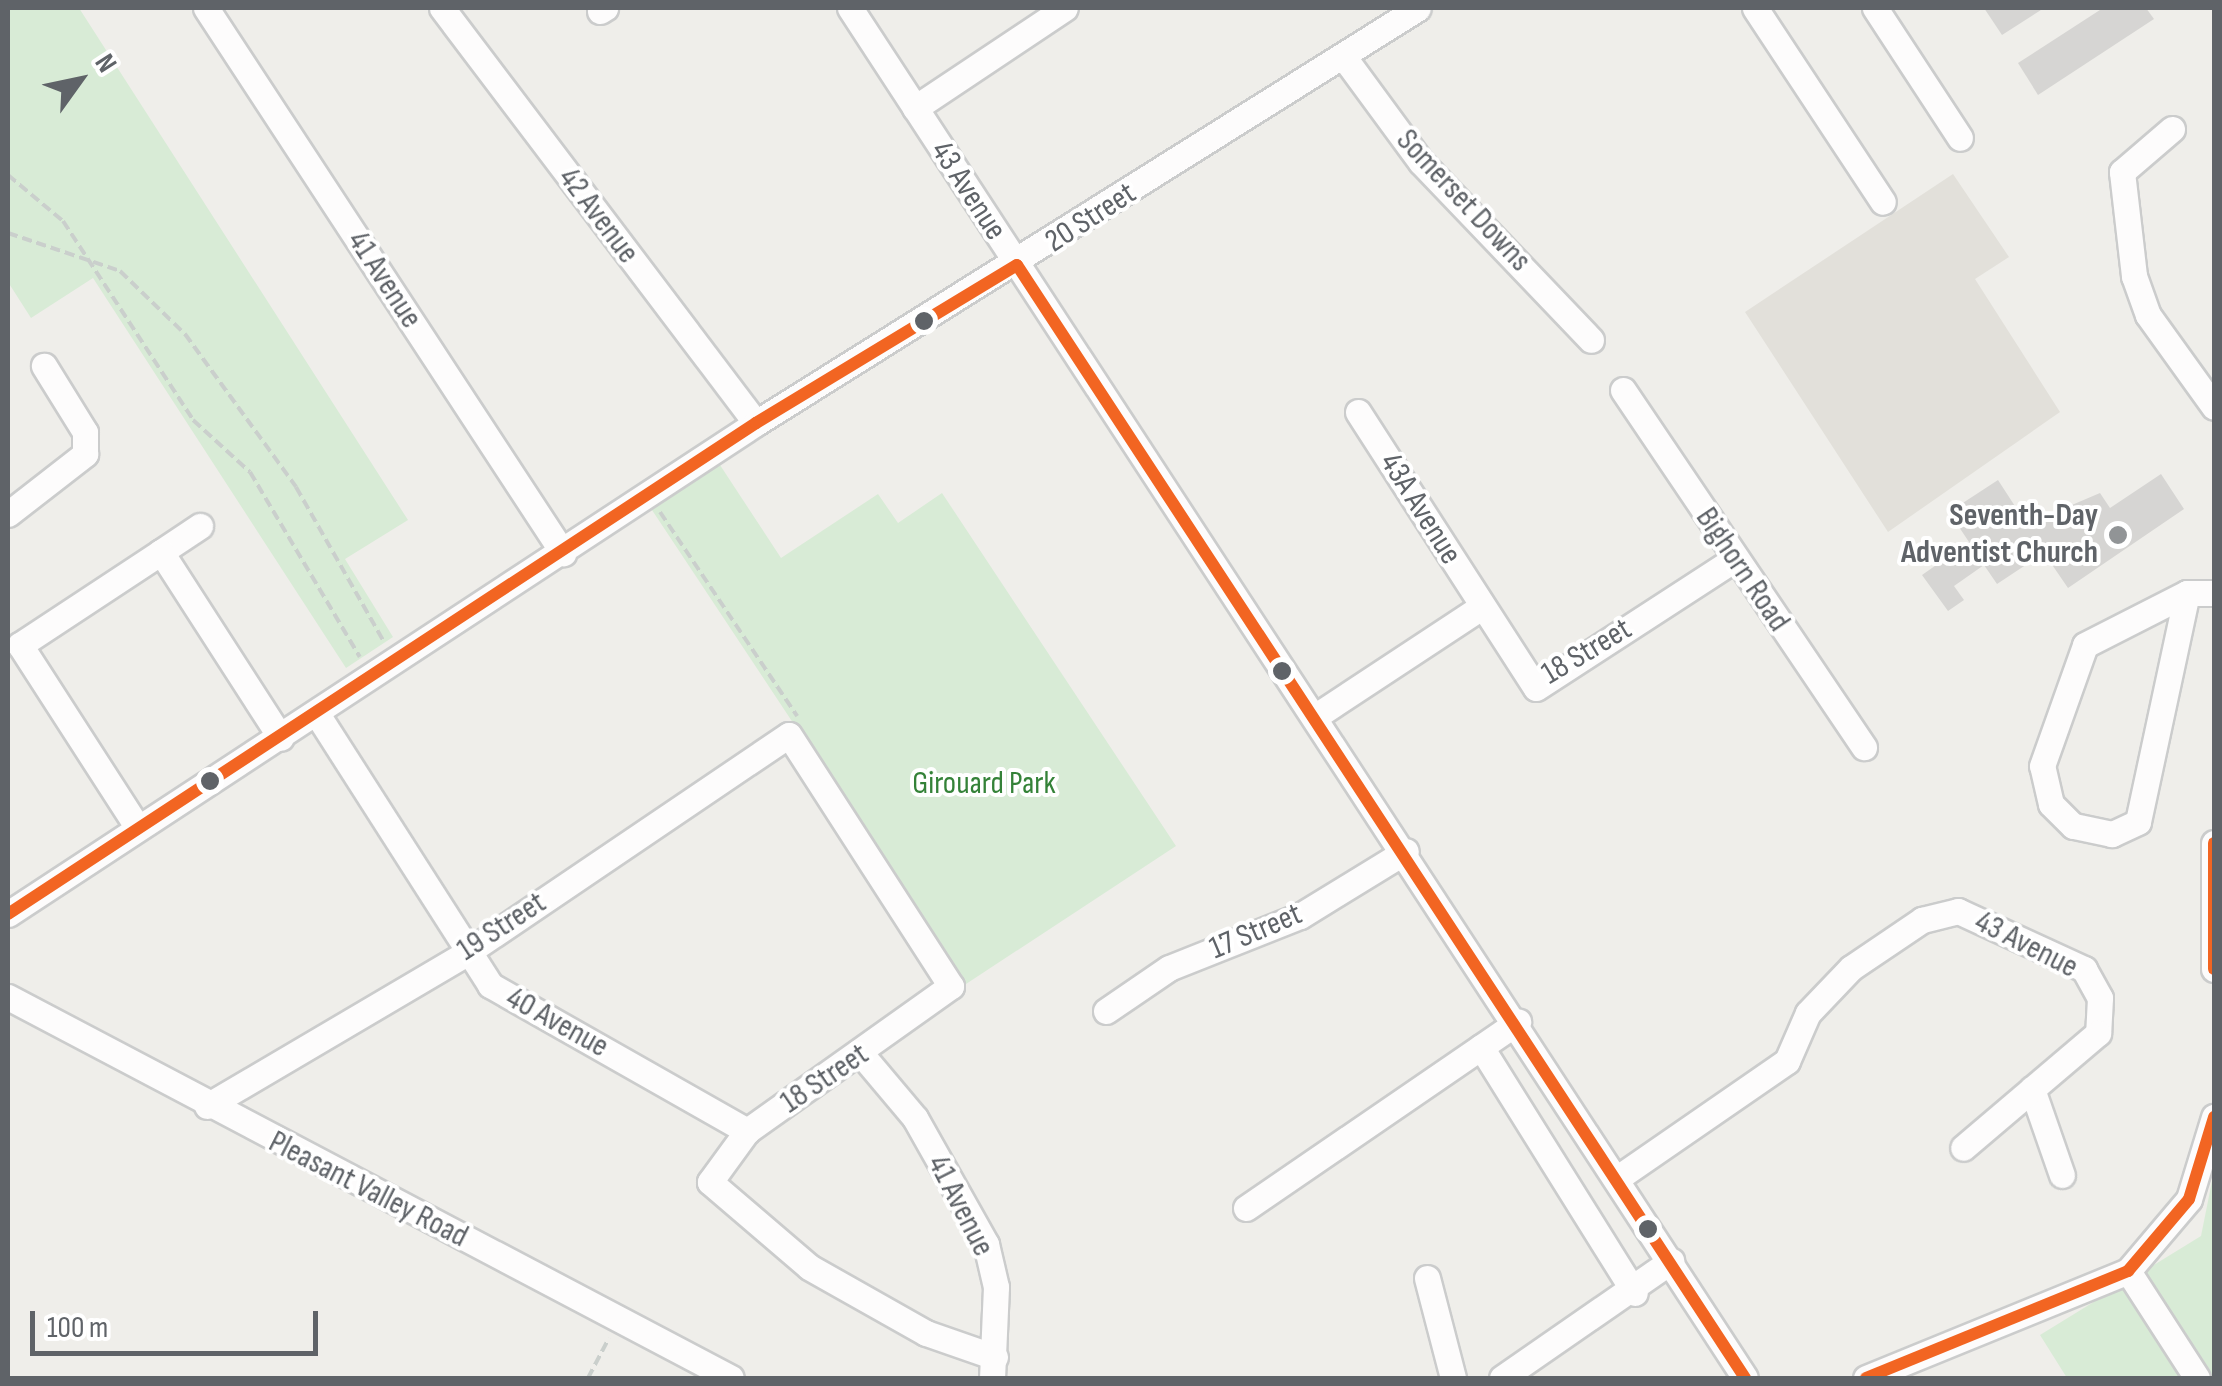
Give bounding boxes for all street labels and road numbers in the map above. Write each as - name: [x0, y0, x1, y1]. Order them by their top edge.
- street label: Somerset Downs: [1388, 122, 1538, 280]
- street label: 43 Avenue: [922, 134, 1014, 248]
- street label: 42 Avenue: [550, 161, 646, 271]
- street label: 20 Street: [1039, 175, 1143, 261]
- street label: 41 Avenue: [338, 224, 430, 336]
- street label: 43A Avenue: [1371, 446, 1469, 572]
- street label: Bighorn Road: [1687, 501, 1797, 639]
- street label: 18 Street: [1535, 610, 1639, 694]
- street label: 19 Street: [450, 884, 554, 970]
- street label: 17 Street: [1204, 895, 1308, 969]
- street label: 43 Avenue: [1968, 903, 2084, 987]
- street label: 40 Avenue: [499, 979, 615, 1067]
- street label: 18 Street: [774, 1036, 876, 1122]
- street label: Pleasant Valley Road: [262, 1123, 474, 1257]
- street label: 41 Avenue: [918, 1149, 1002, 1263]

